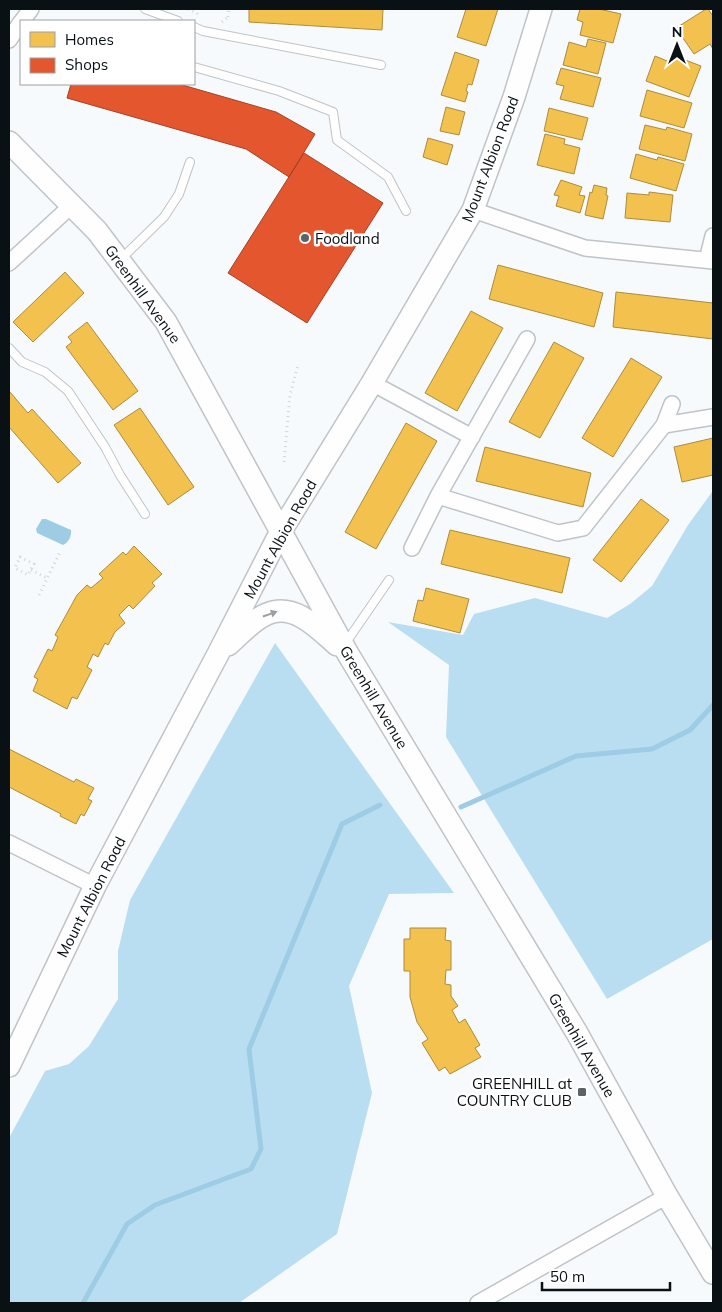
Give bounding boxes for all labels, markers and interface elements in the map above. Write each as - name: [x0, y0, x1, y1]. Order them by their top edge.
- legend: [20, 20, 195, 85]
- north arrow: [652, 20, 702, 70]
- text: N: [672, 23, 682, 41]
- text: Homes: [65, 30, 114, 49]
- text: Shops: [65, 55, 108, 74]
- street label: Mount Albion Road: [457, 93, 523, 225]
- place label: Foodland: [315, 229, 380, 248]
- marker: Foodland: [299, 232, 311, 244]
- street label: Greenhill Avenue: [101, 241, 185, 347]
- street label: Mount Albion Road: [239, 476, 321, 602]
- one-way arrow: [263, 610, 278, 617]
- street label: Greenhill Avenue: [336, 642, 412, 752]
- street label: Mount Albion Road: [52, 833, 130, 961]
- street label: Greenhill Avenue: [544, 990, 620, 1100]
- place label: GREENHILL at COUNTRY CLUB: [457, 1074, 572, 1110]
- marker: GREENHILL at COUNTRY CLUB: [576, 1086, 588, 1098]
- scale bar: [542, 1260, 670, 1292]
- text: 50 m: [550, 1267, 585, 1286]

